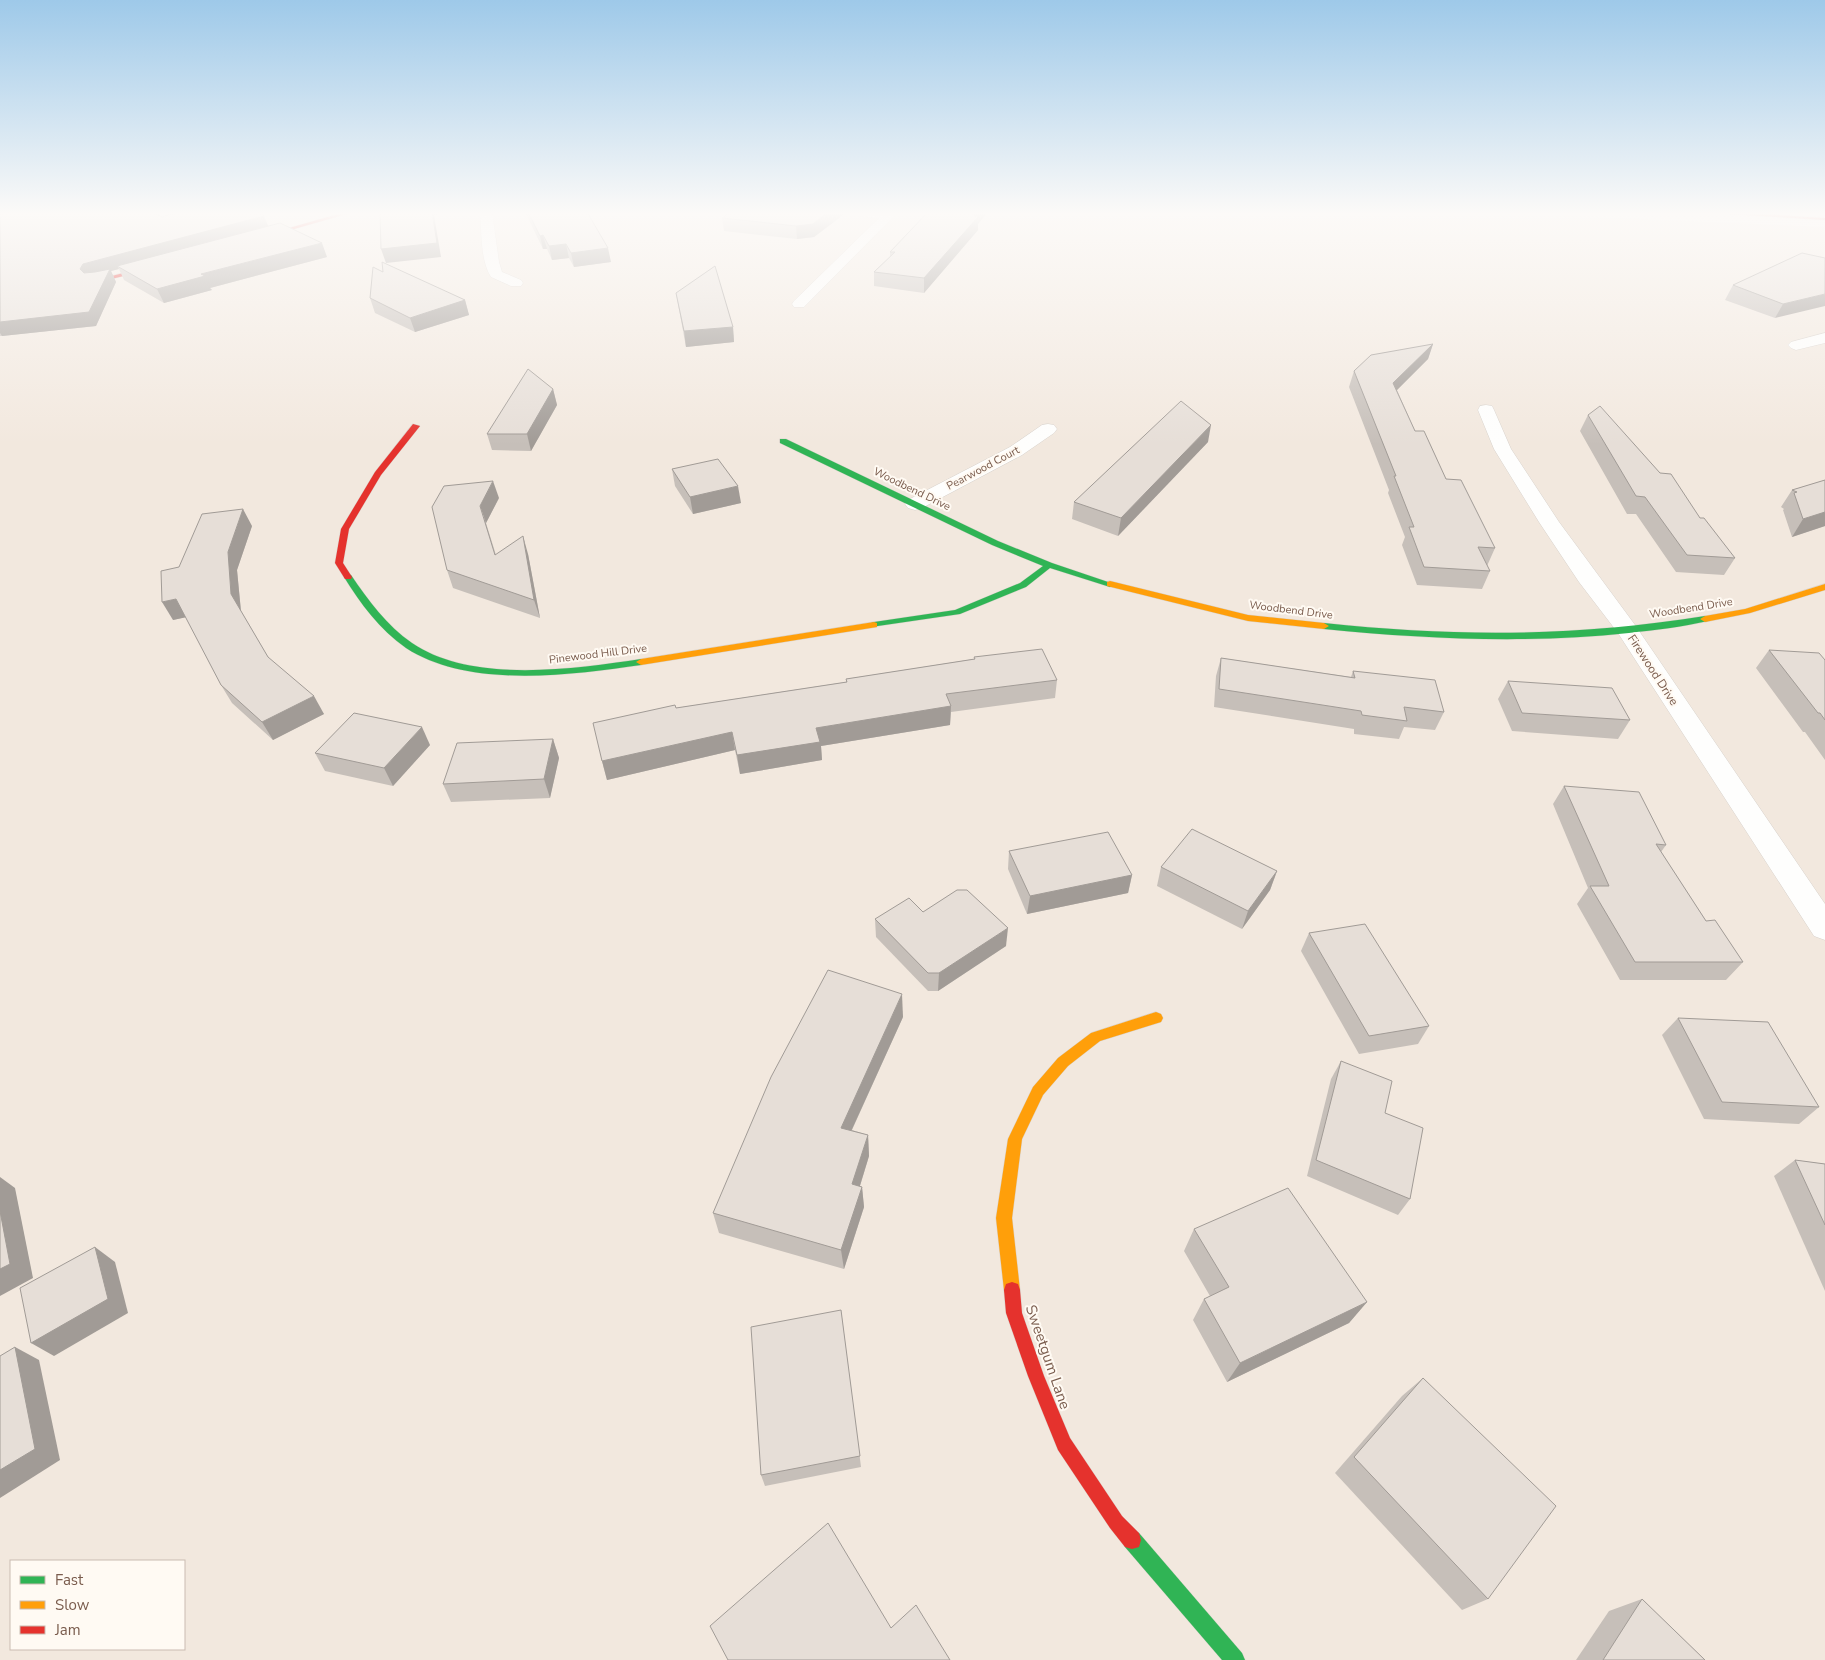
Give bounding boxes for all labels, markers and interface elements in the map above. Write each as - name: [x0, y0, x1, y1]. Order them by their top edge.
- street label: Pearwood Court: [944, 442, 1022, 494]
- street label: Woodbend Drive: [871, 464, 953, 514]
- street label: Woodbend Drive: [1648, 594, 1734, 622]
- street label: Woodbend Drive: [1248, 597, 1334, 623]
- street label: Firewood Drive: [1624, 631, 1682, 709]
- street label: Pinewood Hill Drive: [548, 641, 648, 667]
- street label: Sweetgum Lane: [1021, 1302, 1075, 1412]
- legend: [10, 1560, 185, 1650]
- text: Fast: [55, 1570, 84, 1590]
- text: Slow: [55, 1595, 90, 1615]
- text: Jam: [54, 1620, 81, 1640]

